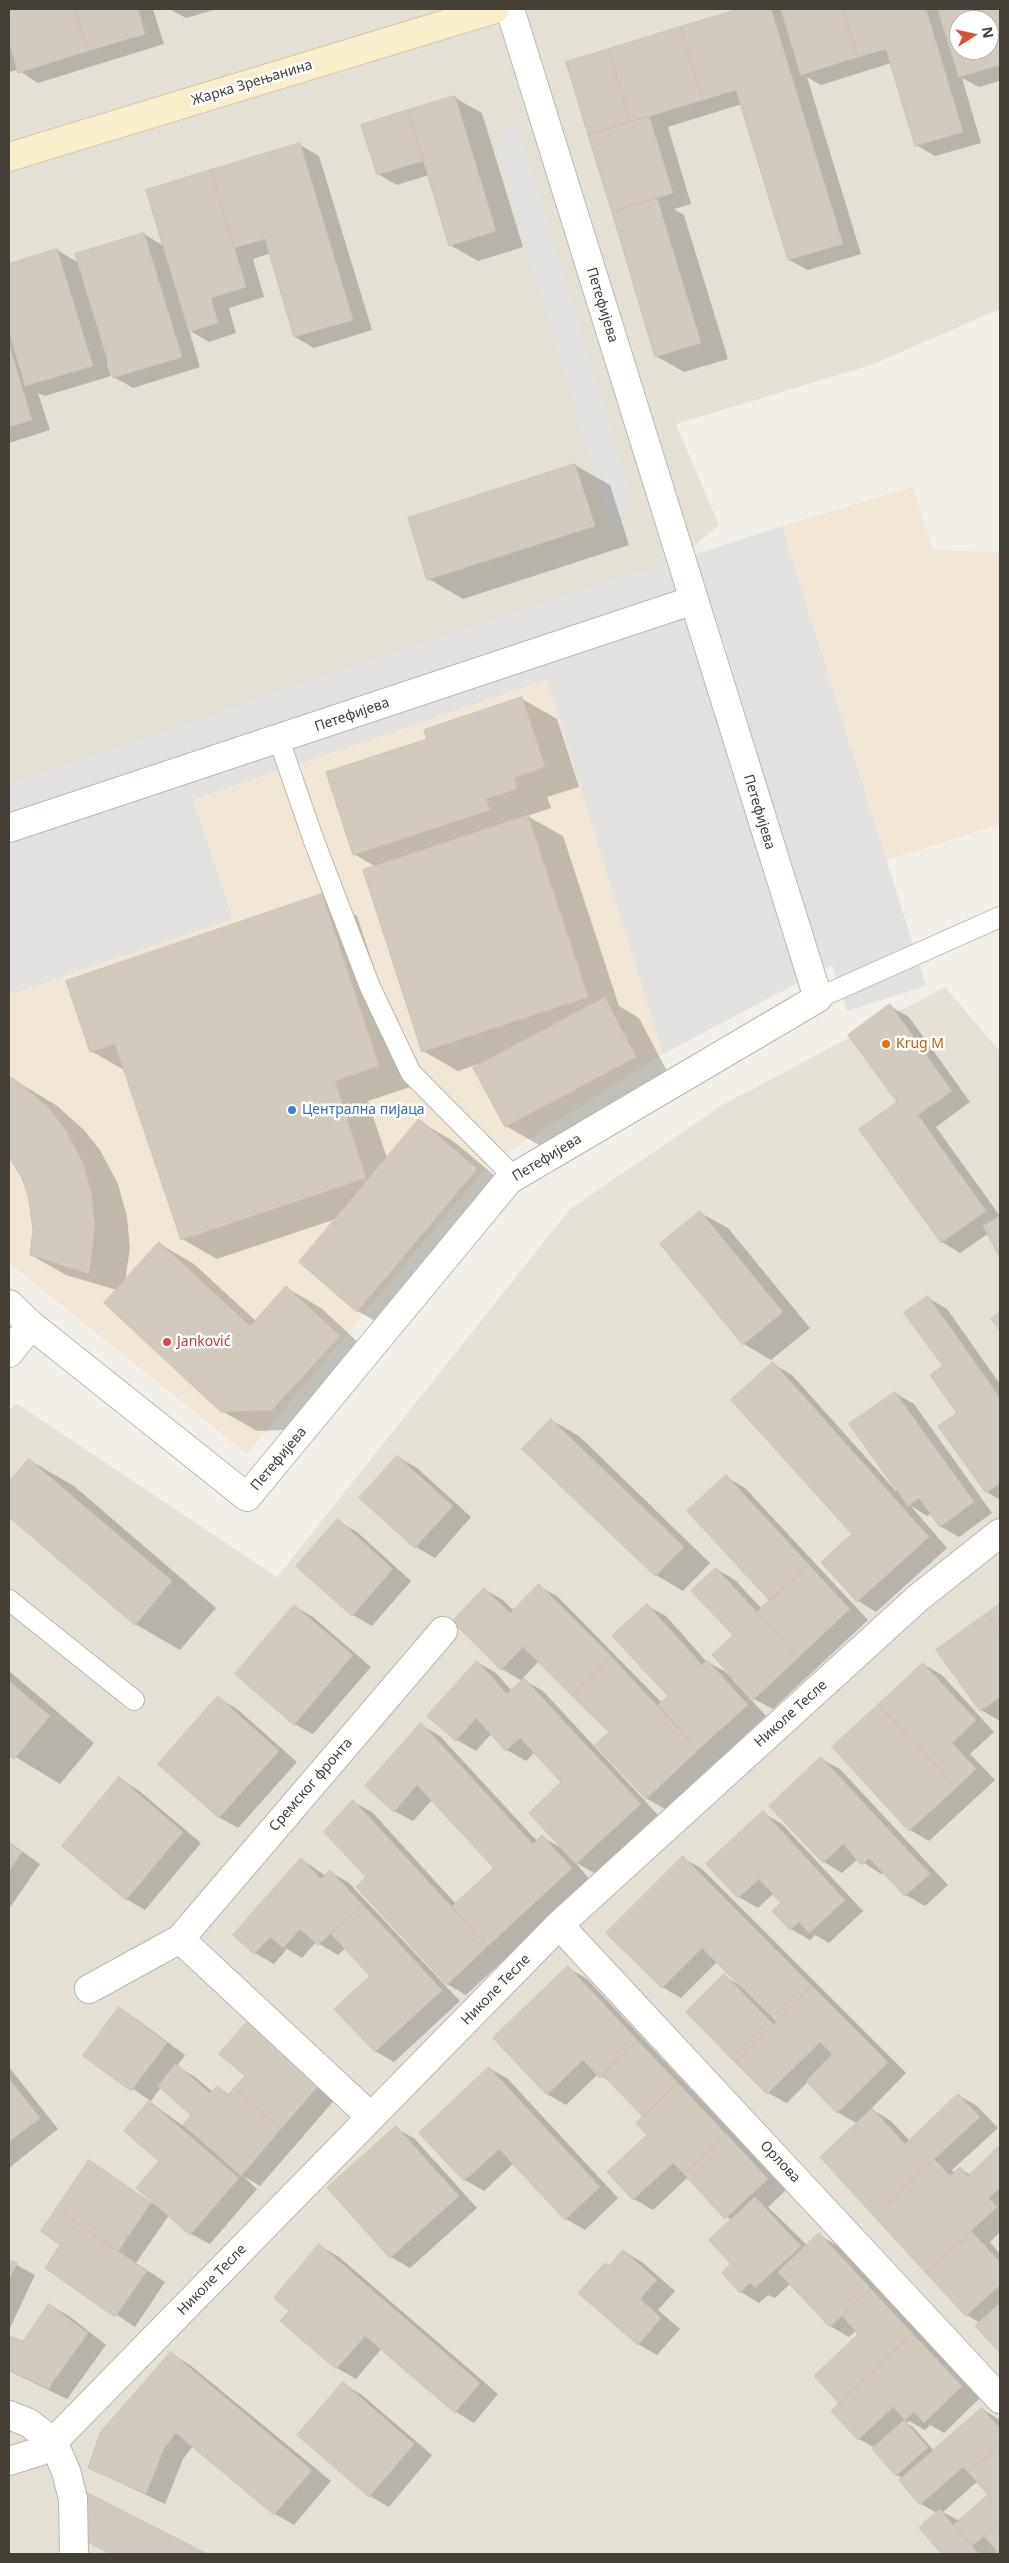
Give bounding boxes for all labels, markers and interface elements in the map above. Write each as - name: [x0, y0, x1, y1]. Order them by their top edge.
- north arrow: [949, 10, 999, 60]
- text: N: [978, 25, 999, 40]
- street label: Жарка Зрењанина: [189, 57, 315, 109]
- street label: Петефијева: [583, 265, 621, 345]
- street label: Петефијева: [312, 694, 392, 736]
- street label: Петефијева: [740, 772, 778, 852]
- place label: Krug M: [896, 1036, 944, 1052]
- marker: Krug M: [880, 1038, 892, 1050]
- place label: Централна пијаца: [302, 1102, 425, 1118]
- marker: Централна пијаца: [286, 1104, 298, 1116]
- street label: Петефијева: [509, 1131, 585, 1185]
- place label: Janković: [177, 1334, 230, 1350]
- marker: Janković: [161, 1336, 173, 1348]
- street label: Петефијева: [248, 1424, 310, 1494]
- street label: Николе Тесле: [751, 1677, 831, 1751]
- street label: Сремског фронта: [266, 1735, 356, 1835]
- street label: Николе Тесле: [458, 1951, 534, 2029]
- street label: Орлова: [756, 2137, 804, 2187]
- street label: Николе Тесле: [174, 2241, 250, 2319]

